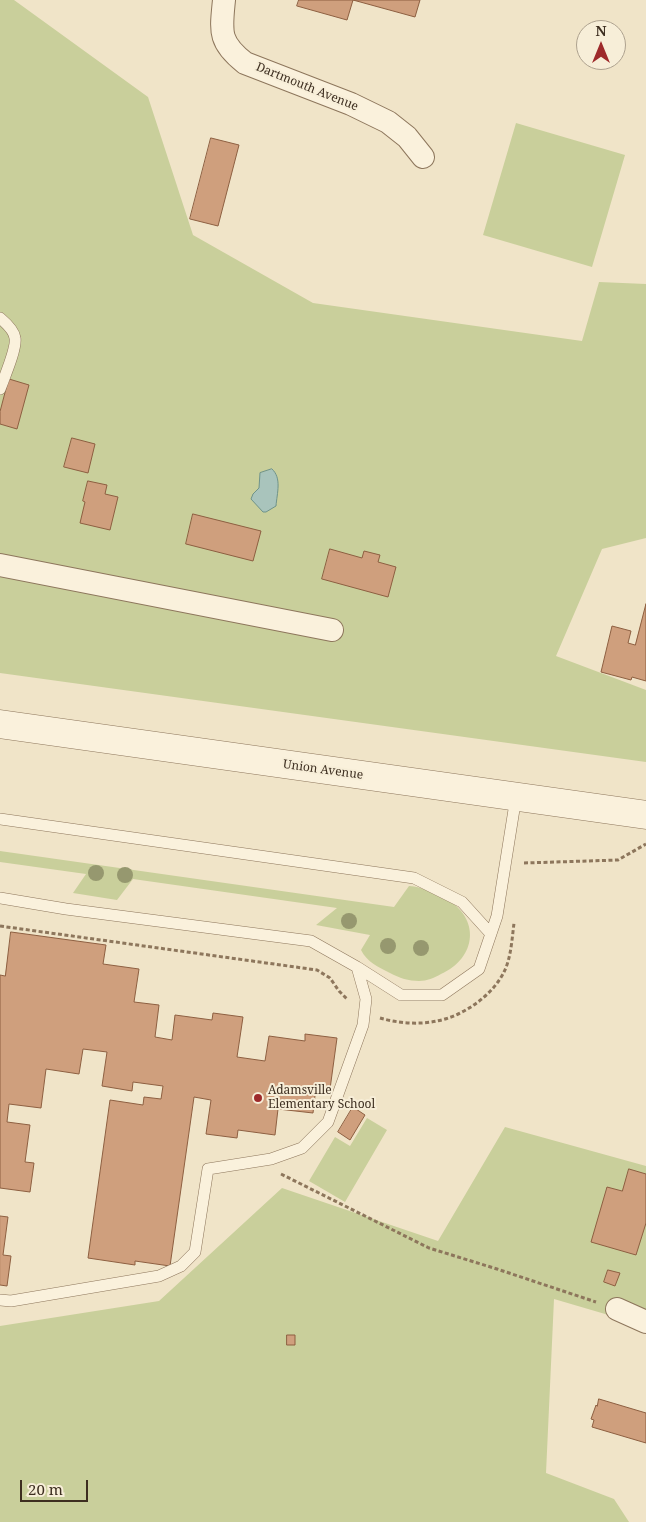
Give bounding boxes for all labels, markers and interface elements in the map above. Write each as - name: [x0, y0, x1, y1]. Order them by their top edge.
- north arrow: [576, 20, 626, 70]
- text: N: [595, 21, 607, 40]
- street label: Dartmouth Avenue: [254, 60, 360, 114]
- street label: Union Avenue: [282, 757, 364, 783]
- place label: Adamsville Elementary School: [268, 1084, 375, 1112]
- marker: Adamsville Elementary School: [252, 1092, 264, 1104]
- scale bar: [22, 1470, 90, 1502]
- text: 20 m: [28, 1479, 63, 1499]

